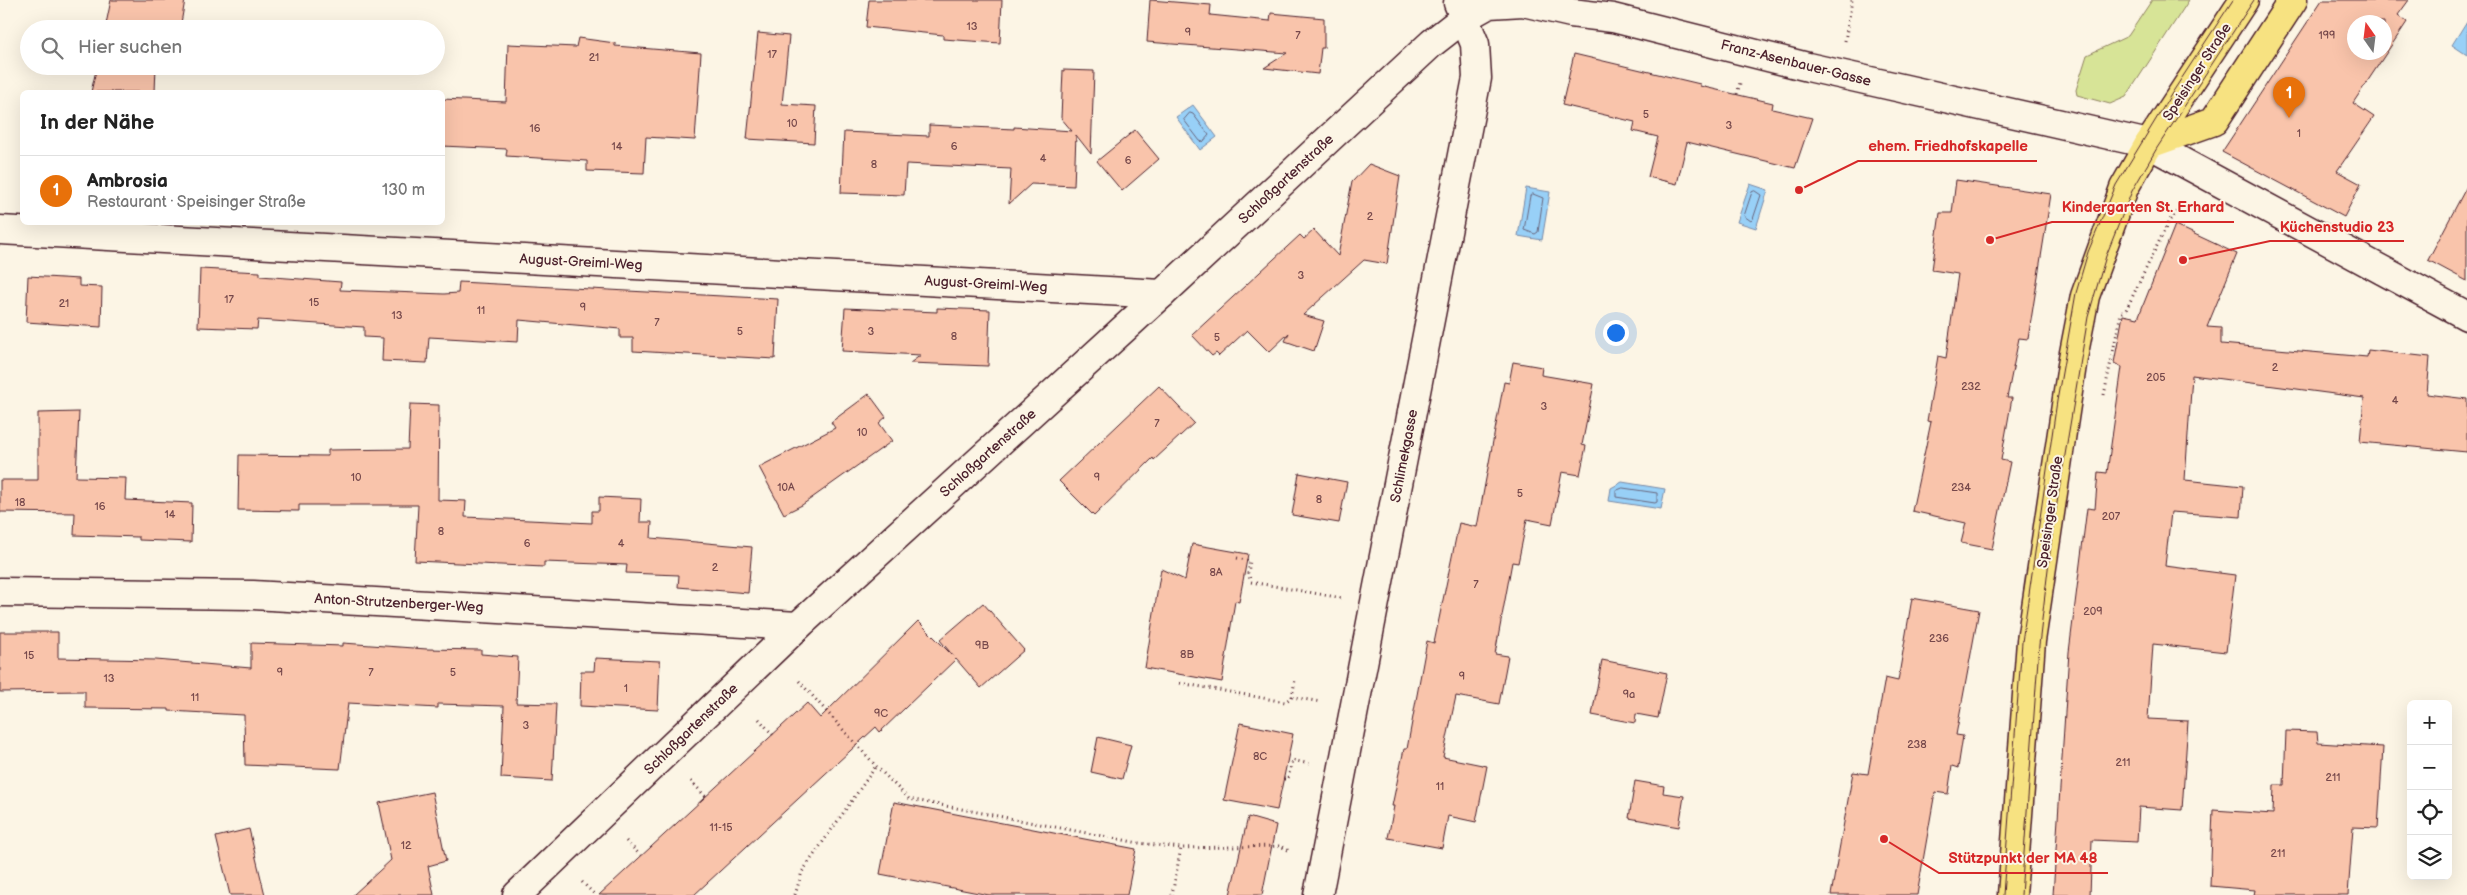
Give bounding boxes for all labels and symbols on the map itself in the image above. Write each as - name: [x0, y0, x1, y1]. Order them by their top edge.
- north arrow: [2347, 15, 2392, 60]
- house number: 13: [966, 20, 978, 33]
- street label: Speisinger Straße: [2159, 20, 2235, 124]
- house number: 9: [1185, 26, 1191, 39]
- house number: 7: [1295, 29, 1301, 42]
- house number: 199: [2319, 29, 2335, 42]
- street label: Franz-Asenbauer-Gasse: [1719, 36, 1873, 90]
- house number: 17: [767, 48, 777, 61]
- house number: 21: [589, 51, 599, 64]
- pin: 1: [2273, 77, 2305, 118]
- house number: 5: [1643, 108, 1649, 121]
- house number: 10: [787, 117, 798, 130]
- house number: 3: [1726, 119, 1733, 132]
- house number: 16: [530, 122, 541, 135]
- house number: 1: [2297, 127, 2301, 140]
- street label: Schloßgartenstraße: [1235, 131, 1337, 227]
- callout: ehem. Friedhofskapelle: [1858, 131, 2037, 161]
- text: ehem. Friedhofskapelle: [1868, 137, 2028, 156]
- house number: 14: [612, 140, 623, 153]
- house number: 6: [951, 140, 958, 153]
- house number: 4: [1040, 152, 1047, 165]
- house number: 6: [1125, 154, 1132, 167]
- house number: 8: [871, 158, 877, 171]
- callout: Kindergarten St. Erhard: [2052, 192, 2234, 222]
- text: Kindergarten St. Erhard: [2062, 198, 2224, 217]
- house number: 2: [1367, 210, 1374, 223]
- callout: Küchenstudio 23: [2270, 211, 2404, 241]
- text: Küchenstudio 23: [2280, 218, 2395, 237]
- street label: August-Greiml-Weg: [519, 250, 643, 274]
- house number: 3: [1298, 269, 1305, 282]
- street label: August-Greiml-Weg: [924, 272, 1048, 296]
- house number: 17: [224, 293, 234, 306]
- house number: 15: [309, 296, 319, 309]
- house number: 21: [59, 297, 69, 310]
- house number: 9: [580, 301, 586, 314]
- house number: 11: [477, 304, 485, 317]
- house number: 13: [391, 309, 403, 322]
- house number: 7: [654, 316, 660, 329]
- your location: [1603, 320, 1629, 346]
- house number: 5: [737, 325, 743, 338]
- house number: 3: [868, 325, 875, 338]
- house number: 8: [951, 330, 957, 343]
- house number: 5: [1214, 331, 1220, 344]
- house number: 2: [2272, 361, 2279, 374]
- house number: 205: [2146, 371, 2166, 384]
- house number: 232: [1961, 380, 1981, 393]
- house number: 4: [2392, 394, 2399, 407]
- house number: 3: [1541, 400, 1548, 413]
- street label: Schloßgartenstraße: [936, 405, 1040, 501]
- street label: Schlimekgasse: [1387, 408, 1421, 504]
- house number: 7: [1154, 417, 1160, 430]
- house number: 10: [857, 426, 868, 439]
- street label: Speisinger Straße: [2034, 455, 2066, 569]
- house number: 10: [351, 471, 362, 484]
- house number: 9: [1094, 471, 1100, 484]
- house number: 10A: [777, 481, 795, 494]
- house number: 234: [1951, 481, 1971, 494]
- house number: 5: [1517, 487, 1523, 500]
- house number: 8: [1316, 493, 1322, 506]
- house number: 18: [15, 496, 25, 509]
- house number: 16: [95, 500, 106, 513]
- house number: 14: [165, 508, 176, 521]
- house number: 207: [2102, 510, 2121, 523]
- house number: 8: [438, 525, 444, 538]
- house number: 6: [524, 537, 531, 550]
- house number: 4: [618, 537, 625, 550]
- house number: 2: [712, 561, 719, 574]
- house number: 8A: [1209, 566, 1223, 579]
- house number: 7: [1473, 578, 1479, 591]
- street label: Anton-Strutzenberger-Weg: [314, 590, 484, 616]
- house number: 209: [2083, 605, 2103, 618]
- house number: 236: [1929, 632, 1949, 645]
- house number: 9B: [975, 639, 989, 652]
- house number: 8B: [1180, 648, 1194, 661]
- house number: 15: [24, 649, 34, 662]
- house number: 9: [277, 666, 283, 679]
- house number: 7: [368, 666, 374, 679]
- house number: 5: [450, 666, 456, 679]
- house number: 9: [1459, 670, 1465, 683]
- house number: 13: [103, 672, 115, 685]
- street label: Schloßgartenstraße: [641, 680, 741, 778]
- house number: 1: [624, 682, 628, 695]
- house number: 9a: [1623, 688, 1635, 701]
- house number: 11: [191, 691, 199, 704]
- house number: 9C: [874, 707, 888, 720]
- house number: 3: [523, 719, 530, 732]
- house number: 238: [1907, 738, 1927, 751]
- house number: 8C: [1253, 750, 1267, 763]
- house number: 211: [2116, 756, 2130, 769]
- house number: 211: [2326, 771, 2340, 784]
- house number: 11: [1436, 780, 1444, 793]
- house number: 11-15: [709, 821, 733, 834]
- house number: 12: [401, 839, 412, 852]
- callout: Stützpunkt der MA 48: [1939, 843, 2108, 873]
- house number: 211: [2271, 847, 2285, 860]
- text: Stützpunkt der MA 48: [1949, 849, 2097, 868]

